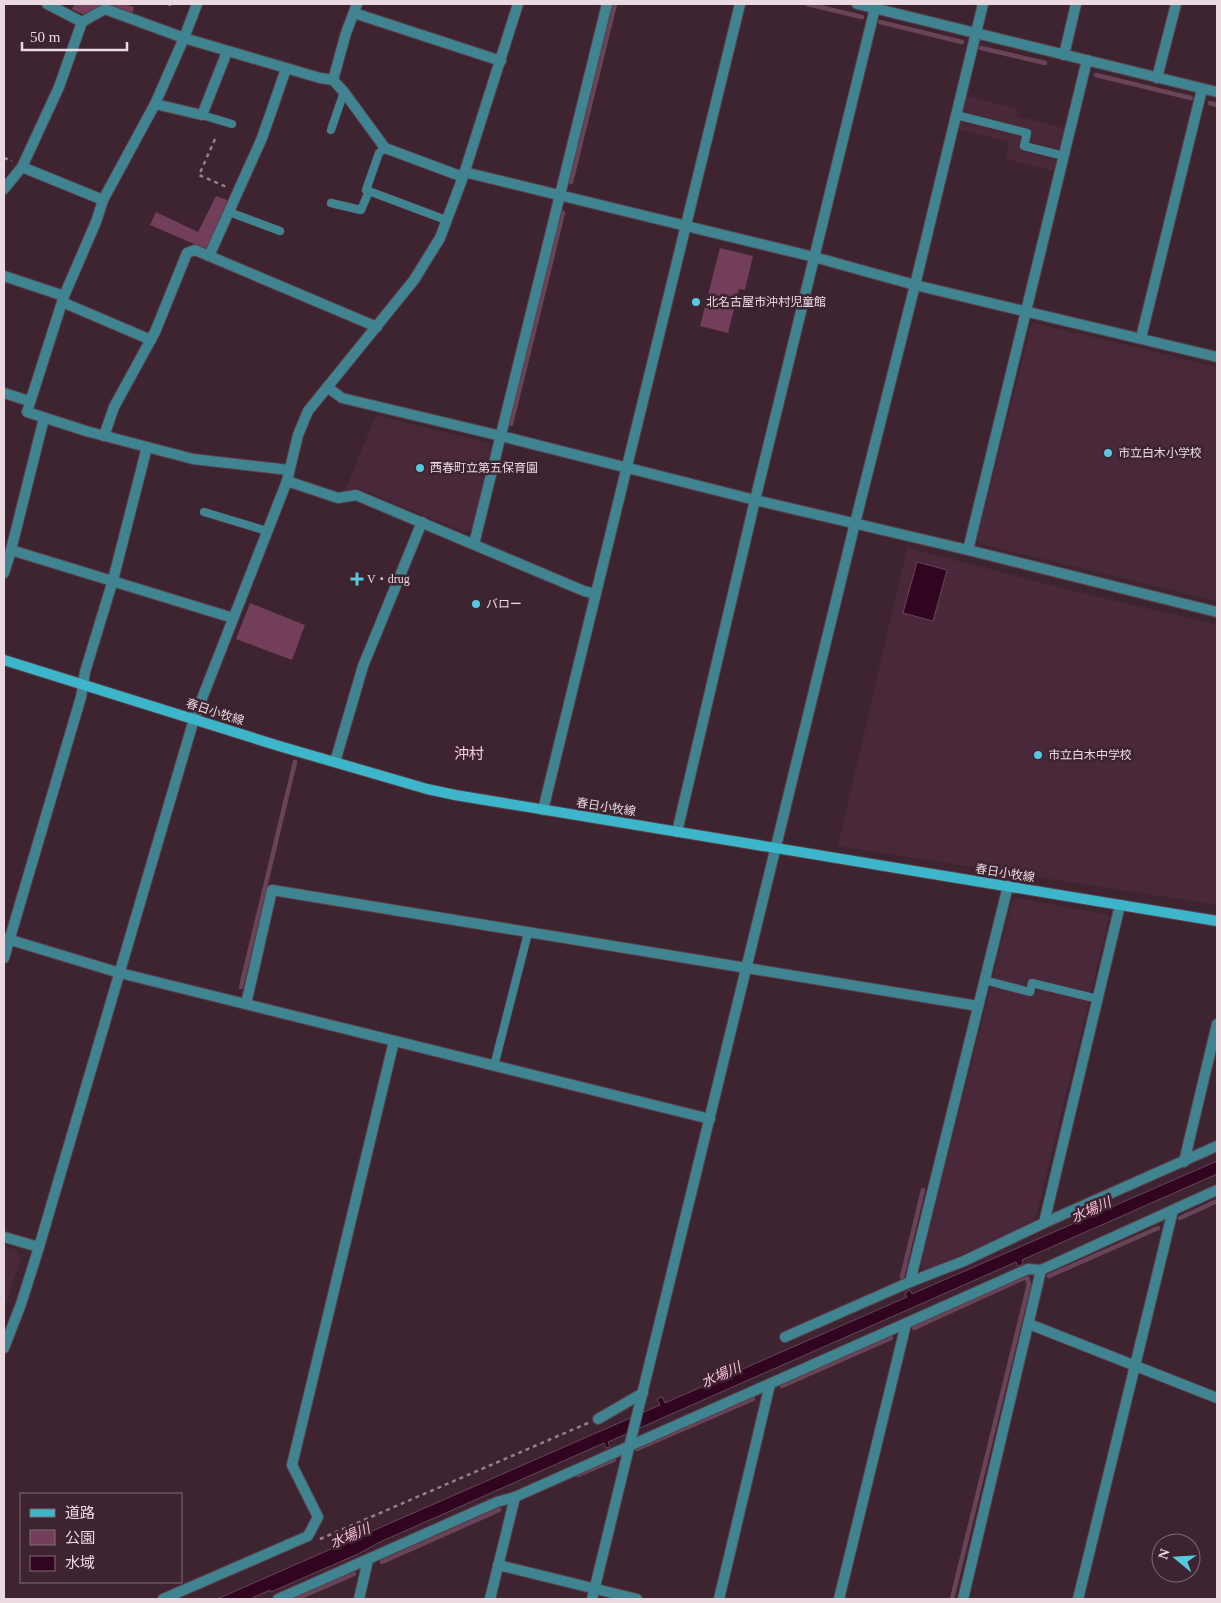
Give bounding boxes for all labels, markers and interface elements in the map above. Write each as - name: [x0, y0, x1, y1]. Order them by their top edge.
- scale bar: [22, 20, 128, 52]
- text: 50 m: [30, 29, 61, 45]
- place label: 北名古屋市沖村児童館: [706, 295, 826, 309]
- marker: 北名古屋市沖村児童館: [690, 296, 702, 308]
- place label: 市立白木小学校: [1118, 446, 1202, 460]
- marker: 市立白木小学校: [1102, 447, 1114, 459]
- place label: 西春町立第五保育園: [430, 461, 538, 475]
- marker: 西春町立第五保育園: [414, 462, 426, 474]
- place label: V・drug: [367, 572, 410, 586]
- marker: V・drug: [351, 573, 363, 585]
- place label: バロー: [486, 597, 522, 611]
- marker: バロー: [470, 598, 482, 610]
- street label: 春日小牧線: [184, 696, 246, 728]
- district label: 沖村: [454, 745, 484, 762]
- place label: 市立白木中学校: [1048, 748, 1132, 762]
- marker: 市立白木中学校: [1032, 749, 1044, 761]
- street label: 春日小牧線: [575, 795, 637, 819]
- street label: 春日小牧線: [974, 861, 1036, 885]
- water label: 水場川: [1069, 1194, 1115, 1225]
- water label: 水場川: [699, 1359, 745, 1390]
- legend: [20, 1493, 182, 1583]
- text: 道路: [65, 1505, 95, 1521]
- water label: 水場川: [328, 1520, 374, 1551]
- text: 公園: [65, 1530, 95, 1546]
- north arrow: [1151, 1533, 1201, 1583]
- text: N: [1155, 1547, 1173, 1561]
- text: 水域: [65, 1555, 95, 1571]

